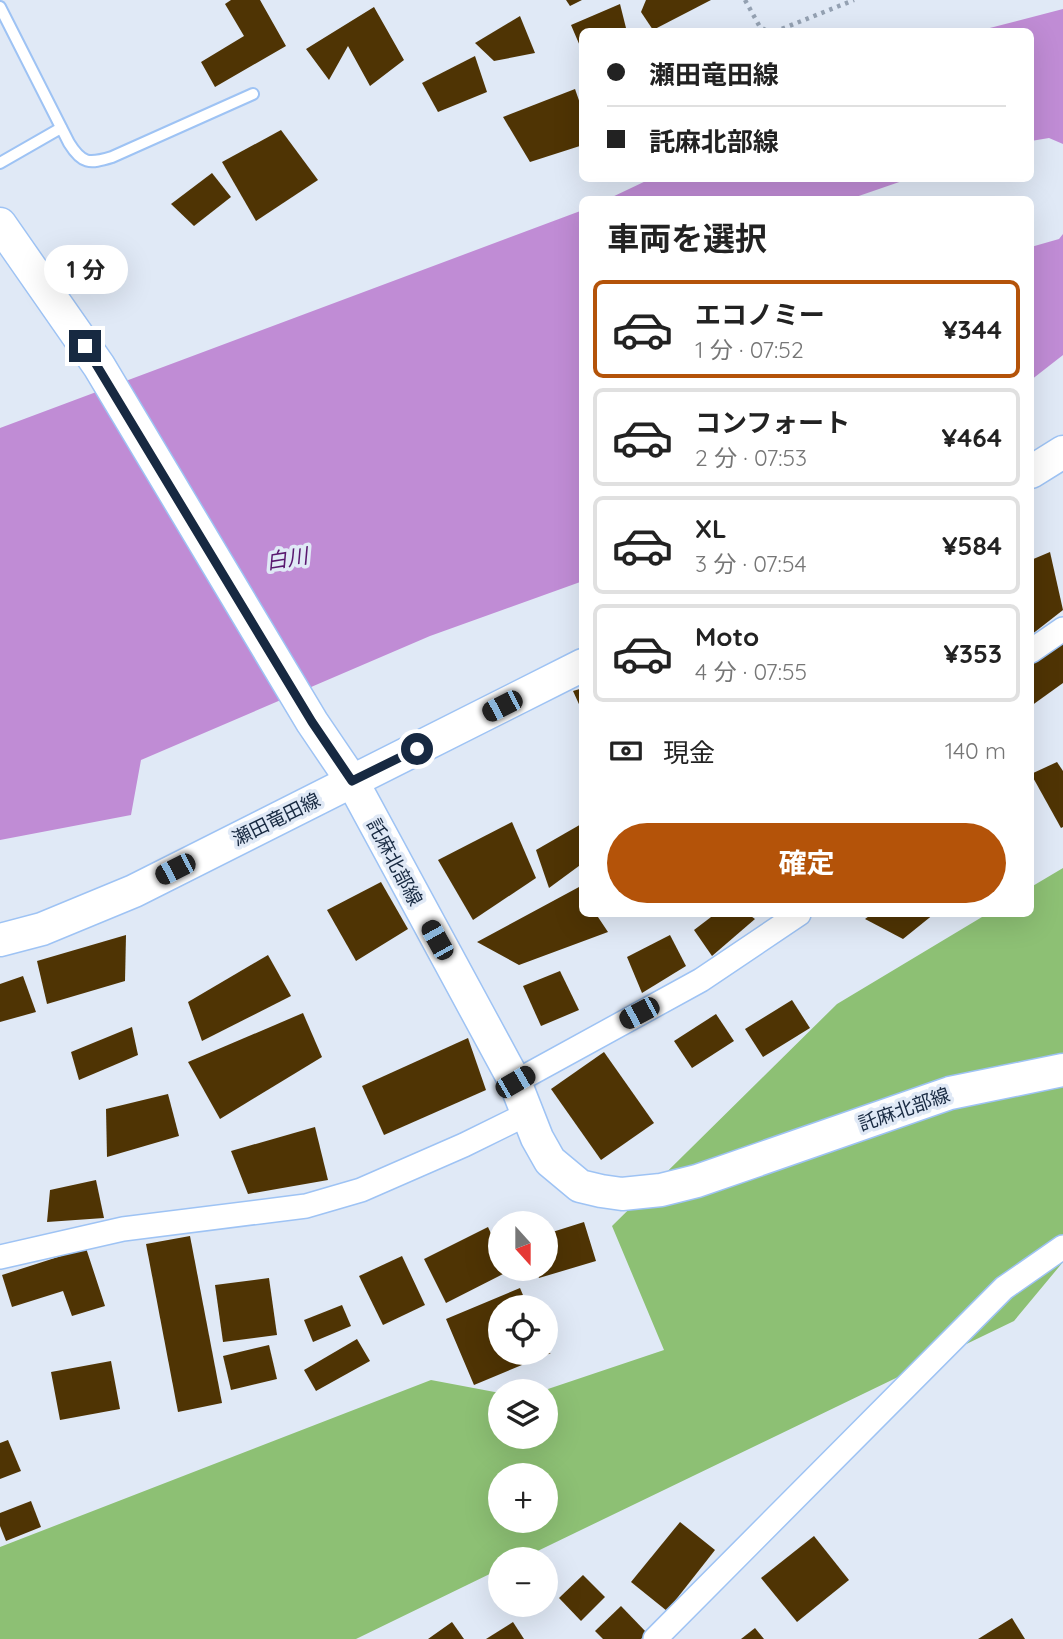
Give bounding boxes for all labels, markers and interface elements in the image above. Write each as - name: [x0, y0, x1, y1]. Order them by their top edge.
- text: 瀬田竜田線: [649, 58, 779, 91]
- text: 託麻北部線: [649, 125, 779, 158]
- text: 車両を選択: [607, 218, 767, 258]
- callout: 1 分: [43, 244, 127, 294]
- text: 1 分: [67, 255, 105, 284]
- icon: car: [611, 298, 674, 361]
- text: エコノミー: [695, 298, 825, 331]
- text: ¥344: [942, 313, 1002, 346]
- route end: [69, 330, 101, 362]
- text: 1 分 · 07:52: [695, 335, 804, 364]
- icon: car: [611, 406, 674, 469]
- text: コンフォート: [695, 406, 850, 439]
- text: ¥464: [942, 421, 1002, 454]
- text: 2 分 · 07:53: [695, 443, 807, 472]
- text: XL: [695, 512, 727, 545]
- icon: car: [611, 514, 674, 577]
- text: ¥584: [942, 529, 1002, 562]
- water label: 白川: [264, 542, 312, 574]
- text: 3 分 · 07:54: [695, 549, 807, 578]
- text: Moto: [695, 620, 759, 653]
- icon: car: [611, 622, 674, 685]
- text: ¥353: [944, 637, 1002, 670]
- text: 4 分 · 07:55: [695, 657, 807, 686]
- car: [479, 687, 526, 725]
- icon: cash: [607, 732, 645, 770]
- route start: [401, 733, 433, 765]
- text: 現金: [663, 736, 715, 769]
- text: 140 m: [945, 736, 1006, 765]
- street label: 瀬田竜田線: [228, 787, 324, 851]
- street label: 託麻北部線: [362, 814, 428, 910]
- button: 確定: [607, 823, 1006, 903]
- car: [152, 850, 199, 888]
- car: [418, 917, 457, 963]
- car: [616, 994, 663, 1032]
- car: [492, 1062, 539, 1102]
- street label: 託麻北部線: [855, 1082, 953, 1136]
- north arrow: [488, 1211, 558, 1281]
- map controls: [488, 1211, 558, 1617]
- button: locate: [488, 1295, 558, 1365]
- button: layers: [488, 1379, 558, 1449]
- button: +: [488, 1463, 558, 1533]
- button: −: [488, 1547, 558, 1617]

